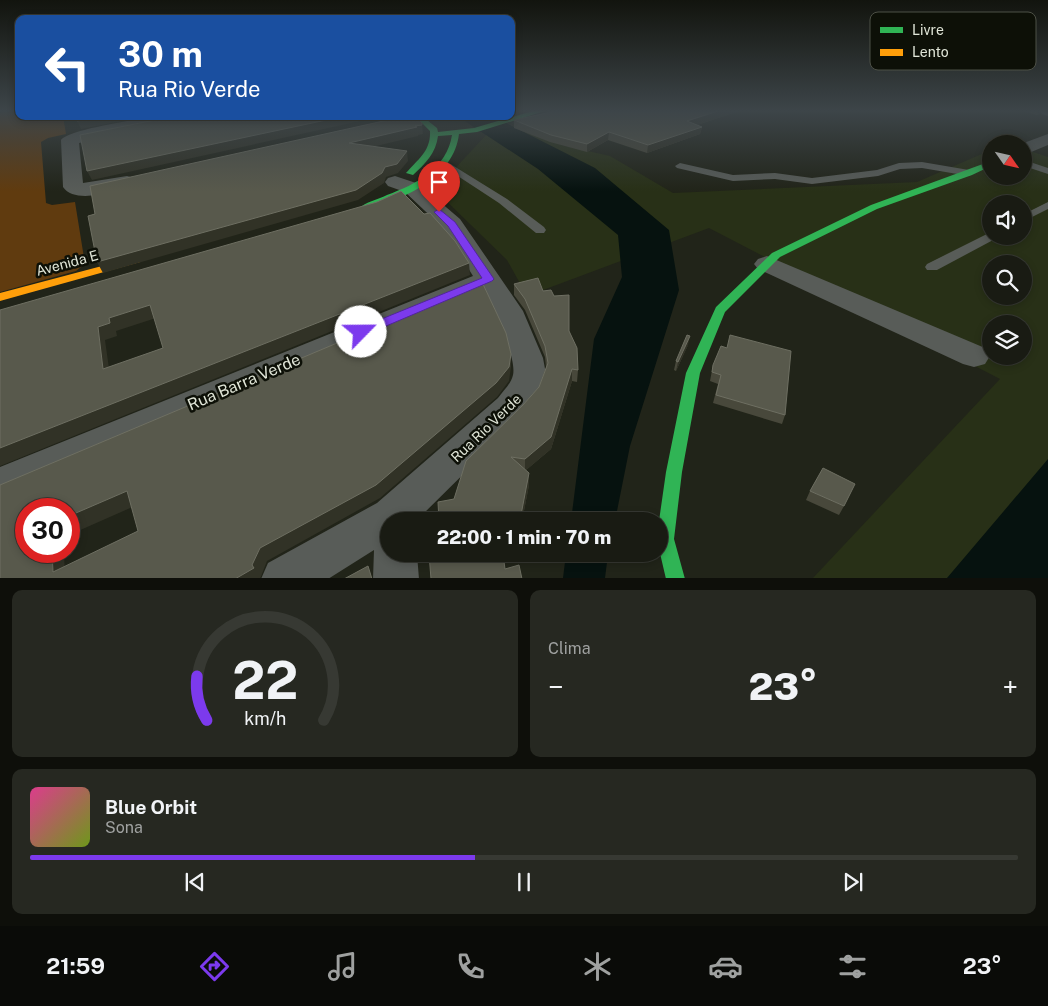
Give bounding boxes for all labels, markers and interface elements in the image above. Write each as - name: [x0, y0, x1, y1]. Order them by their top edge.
- legend: [870, 12, 1036, 70]
- text: Livre: [912, 22, 944, 38]
- text: 30 m: [118, 34, 203, 75]
- icon: left: [35, 35, 100, 100]
- text: Lento: [912, 44, 949, 60]
- text: Rua Rio Verde: [118, 76, 261, 102]
- north arrow: [982, 135, 1032, 185]
- map controls: [982, 135, 1032, 365]
- pin: [418, 161, 460, 212]
- icon: arrive: [425, 168, 453, 196]
- button: sound: [982, 195, 1032, 245]
- street label: Avenida E: [34, 247, 100, 279]
- button: search: [982, 255, 1032, 305]
- position arrow: [334, 305, 386, 357]
- button: layers: [982, 315, 1032, 365]
- street label: Rua Barra Verde: [185, 350, 303, 414]
- street label: Rua Rio Verde: [448, 391, 524, 465]
- speed limit sign: 30: [15, 498, 80, 563]
- text: 22:00 · 1 min · 70 m: [437, 526, 611, 548]
- text: Clima: [548, 639, 591, 658]
- text: 22: [232, 650, 298, 711]
- text: 23°: [749, 664, 817, 709]
- text: −: [548, 670, 564, 703]
- text: +: [1002, 670, 1018, 703]
- text: km/h: [244, 708, 286, 729]
- text: Blue Orbit: [105, 796, 197, 818]
- text: Sona: [105, 818, 143, 837]
- icon: previous: [181, 868, 209, 896]
- icon: pause: [510, 868, 538, 896]
- icon: next: [839, 868, 867, 896]
- icon: directions: [197, 949, 232, 984]
- icon: music: [325, 949, 360, 984]
- icon: phone: [453, 949, 488, 984]
- icon: climate: [580, 949, 615, 984]
- icon: car: [708, 949, 743, 984]
- icon: filters: [835, 949, 870, 984]
- text: 21:59: [46, 953, 105, 979]
- text: 23°: [963, 953, 1002, 979]

